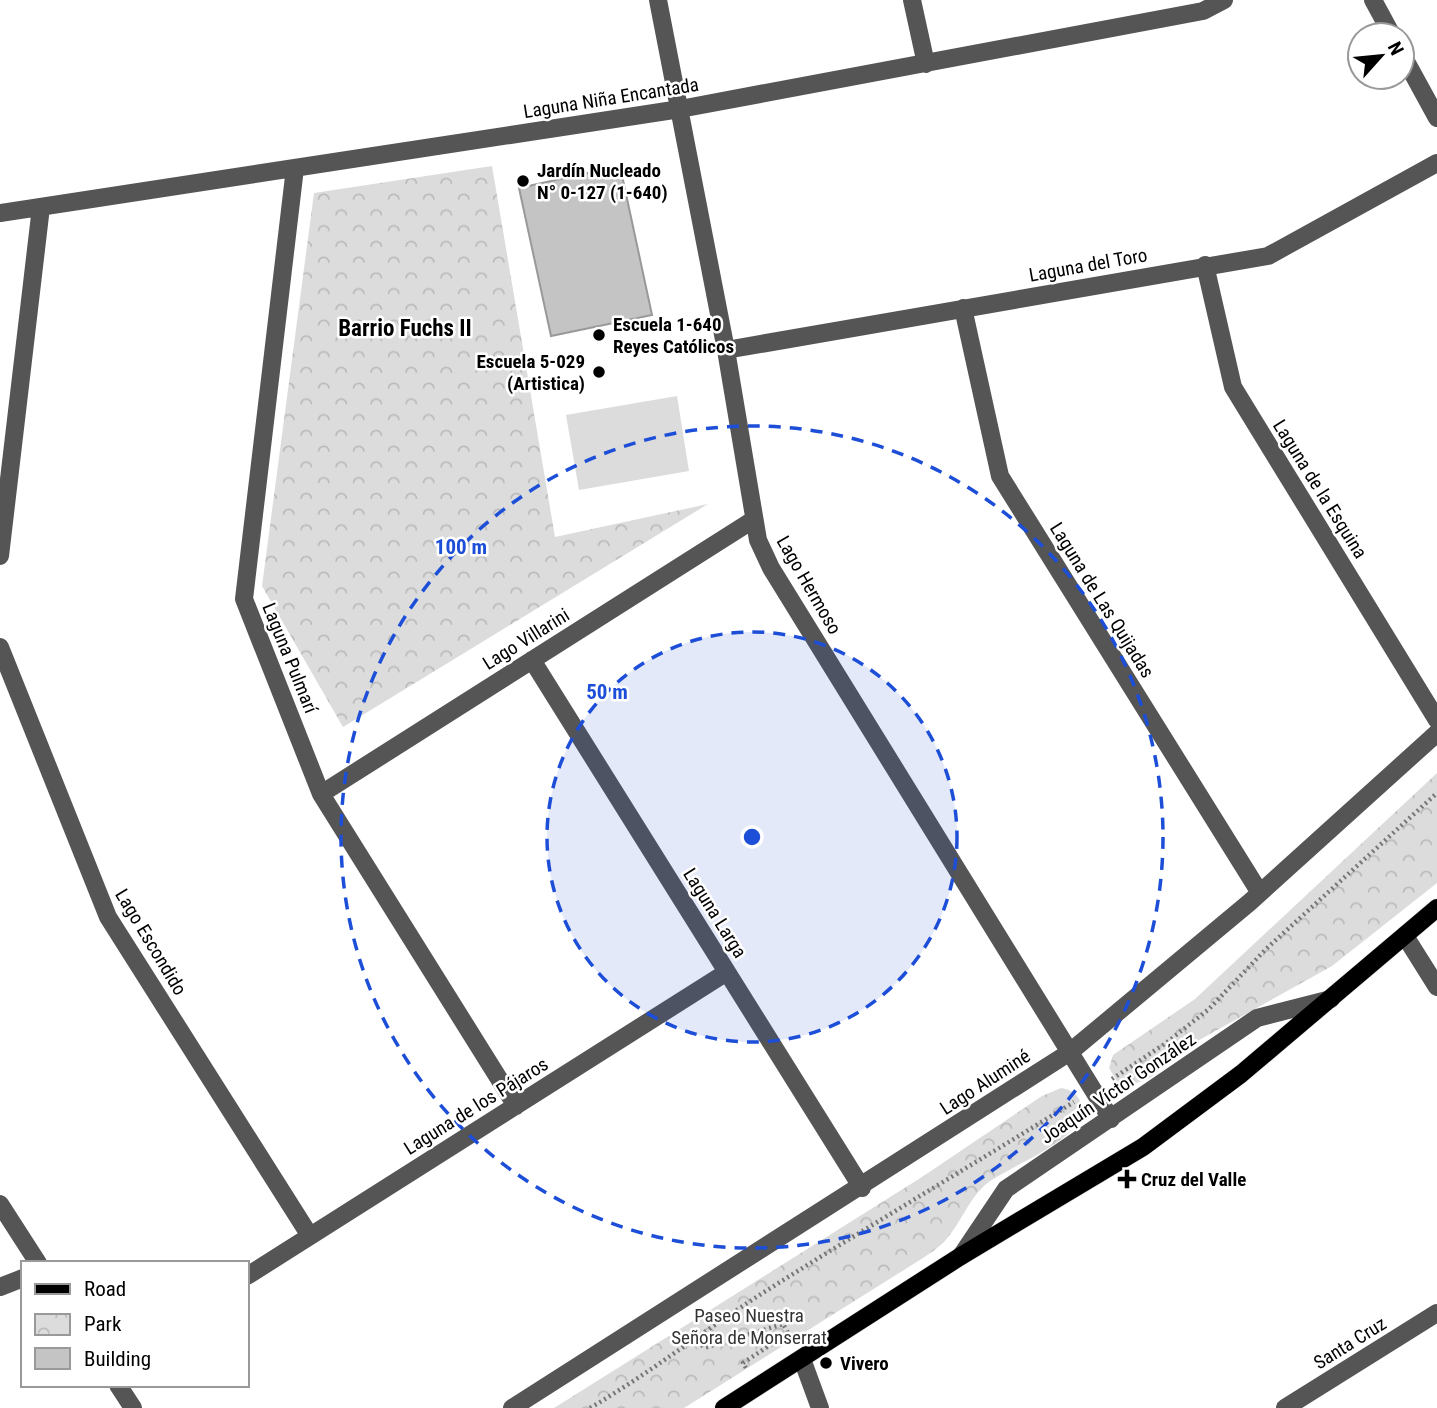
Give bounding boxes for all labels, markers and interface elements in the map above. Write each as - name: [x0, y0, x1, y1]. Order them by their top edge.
- north arrow: [1346, 21, 1416, 91]
- text: N: [1383, 38, 1409, 59]
- street label: Laguna Niña Encantada: [522, 73, 700, 123]
- place label: Jardín Nucleado N° 0-127 (1-640): [537, 159, 668, 204]
- marker: Jardín Nucleado N° 0-127 (1-640): [515, 173, 531, 189]
- street label: Laguna del Toro: [1027, 243, 1149, 287]
- place label: Escuela 1-640 Reyes Católicos: [613, 313, 734, 358]
- district label: Barrio Fuchs II: [338, 315, 472, 342]
- marker: Escuela 1-640 Reyes Católicos: [591, 327, 607, 343]
- place label: Escuela 5-029 (Artistica): [476, 350, 585, 395]
- marker: Escuela 5-029 (Artistica): [591, 364, 607, 380]
- street label: Laguna de la Esquina: [1268, 415, 1372, 563]
- street label: Laguna de Las Quijadas: [1045, 518, 1159, 682]
- street label: Lago Hermoso: [772, 532, 846, 638]
- text: 100 m: [435, 535, 487, 559]
- street label: Laguna Pulmarí: [257, 599, 323, 718]
- street label: Lago Villarini: [478, 603, 574, 675]
- text: 50 m: [586, 680, 628, 704]
- centre of rings: [740, 825, 764, 849]
- street label: Laguna Larga: [678, 864, 752, 962]
- street label: Lago Escondido: [110, 885, 192, 999]
- street label: Joaquín Víctor González: [1036, 1027, 1200, 1149]
- street label: Lago Aluminé: [936, 1044, 1034, 1120]
- street label: Laguna de los Pájaros: [400, 1052, 552, 1160]
- place label: Cruz del Valle: [1141, 1168, 1246, 1191]
- marker: Cruz del Valle: [1119, 1171, 1135, 1187]
- legend: [21, 1261, 248, 1387]
- text: Road: [84, 1277, 126, 1301]
- park label: Paseo Nuestra Señora de Monserrat: [671, 1304, 827, 1349]
- text: Park: [84, 1312, 122, 1336]
- street label: Santa Cruz: [1309, 1312, 1391, 1374]
- text: Building: [84, 1347, 151, 1371]
- place label: Vivero: [840, 1352, 889, 1375]
- marker: Vivero: [818, 1355, 834, 1371]

